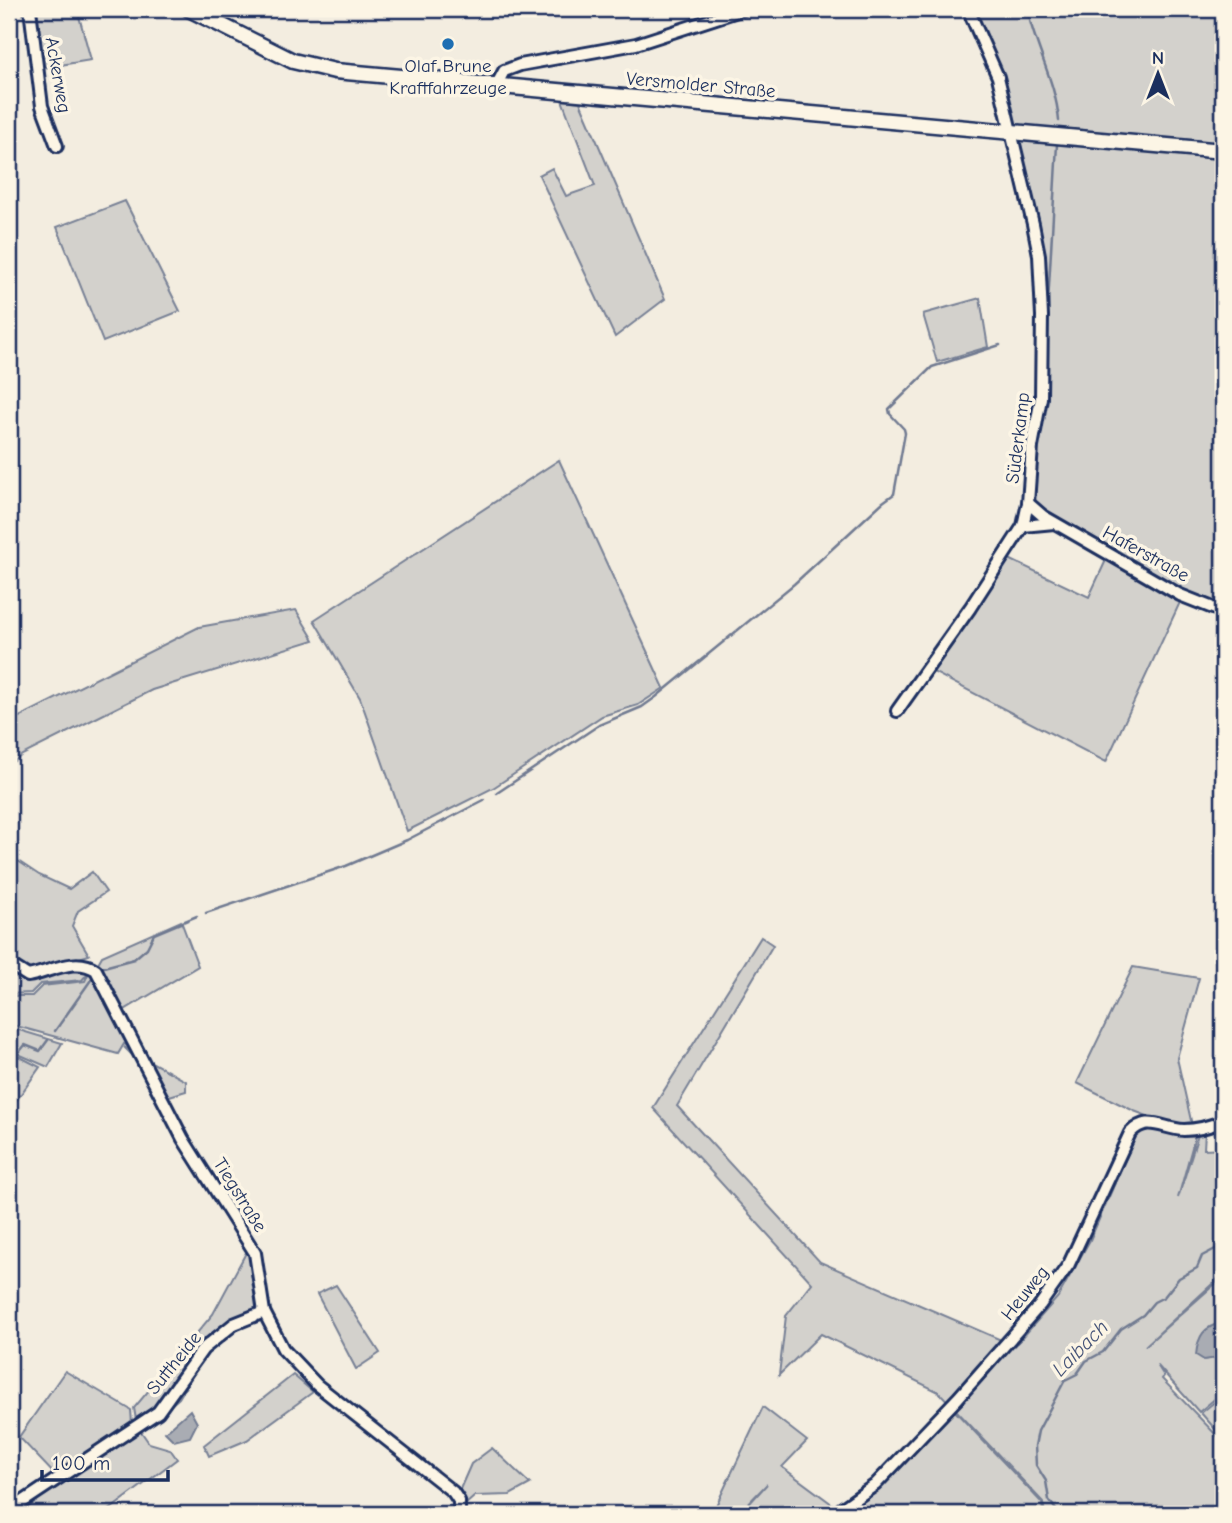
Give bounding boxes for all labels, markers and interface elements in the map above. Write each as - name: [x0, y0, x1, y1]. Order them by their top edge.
- street label: Ackerweg: [41, 35, 75, 115]
- marker: Olaf Brune Kraftfahrzeuge: [440, 36, 456, 52]
- north arrow: [1124, 38, 1194, 108]
- text: N: [1152, 47, 1164, 69]
- place label: Olaf Brune Kraftfahrzeuge: [389, 55, 507, 99]
- street label: Versmolder Straße: [625, 68, 777, 102]
- street label: Süderkamp: [1001, 391, 1035, 485]
- street label: Haferstraße: [1099, 521, 1193, 587]
- street label: Tiegstraße: [209, 1154, 271, 1236]
- street label: Heuweg: [996, 1261, 1054, 1325]
- water label: Laibach: [1047, 1315, 1113, 1381]
- street label: Suttheide: [142, 1327, 206, 1399]
- scale bar: [42, 1439, 168, 1483]
- text: 100 m: [52, 1451, 110, 1475]

